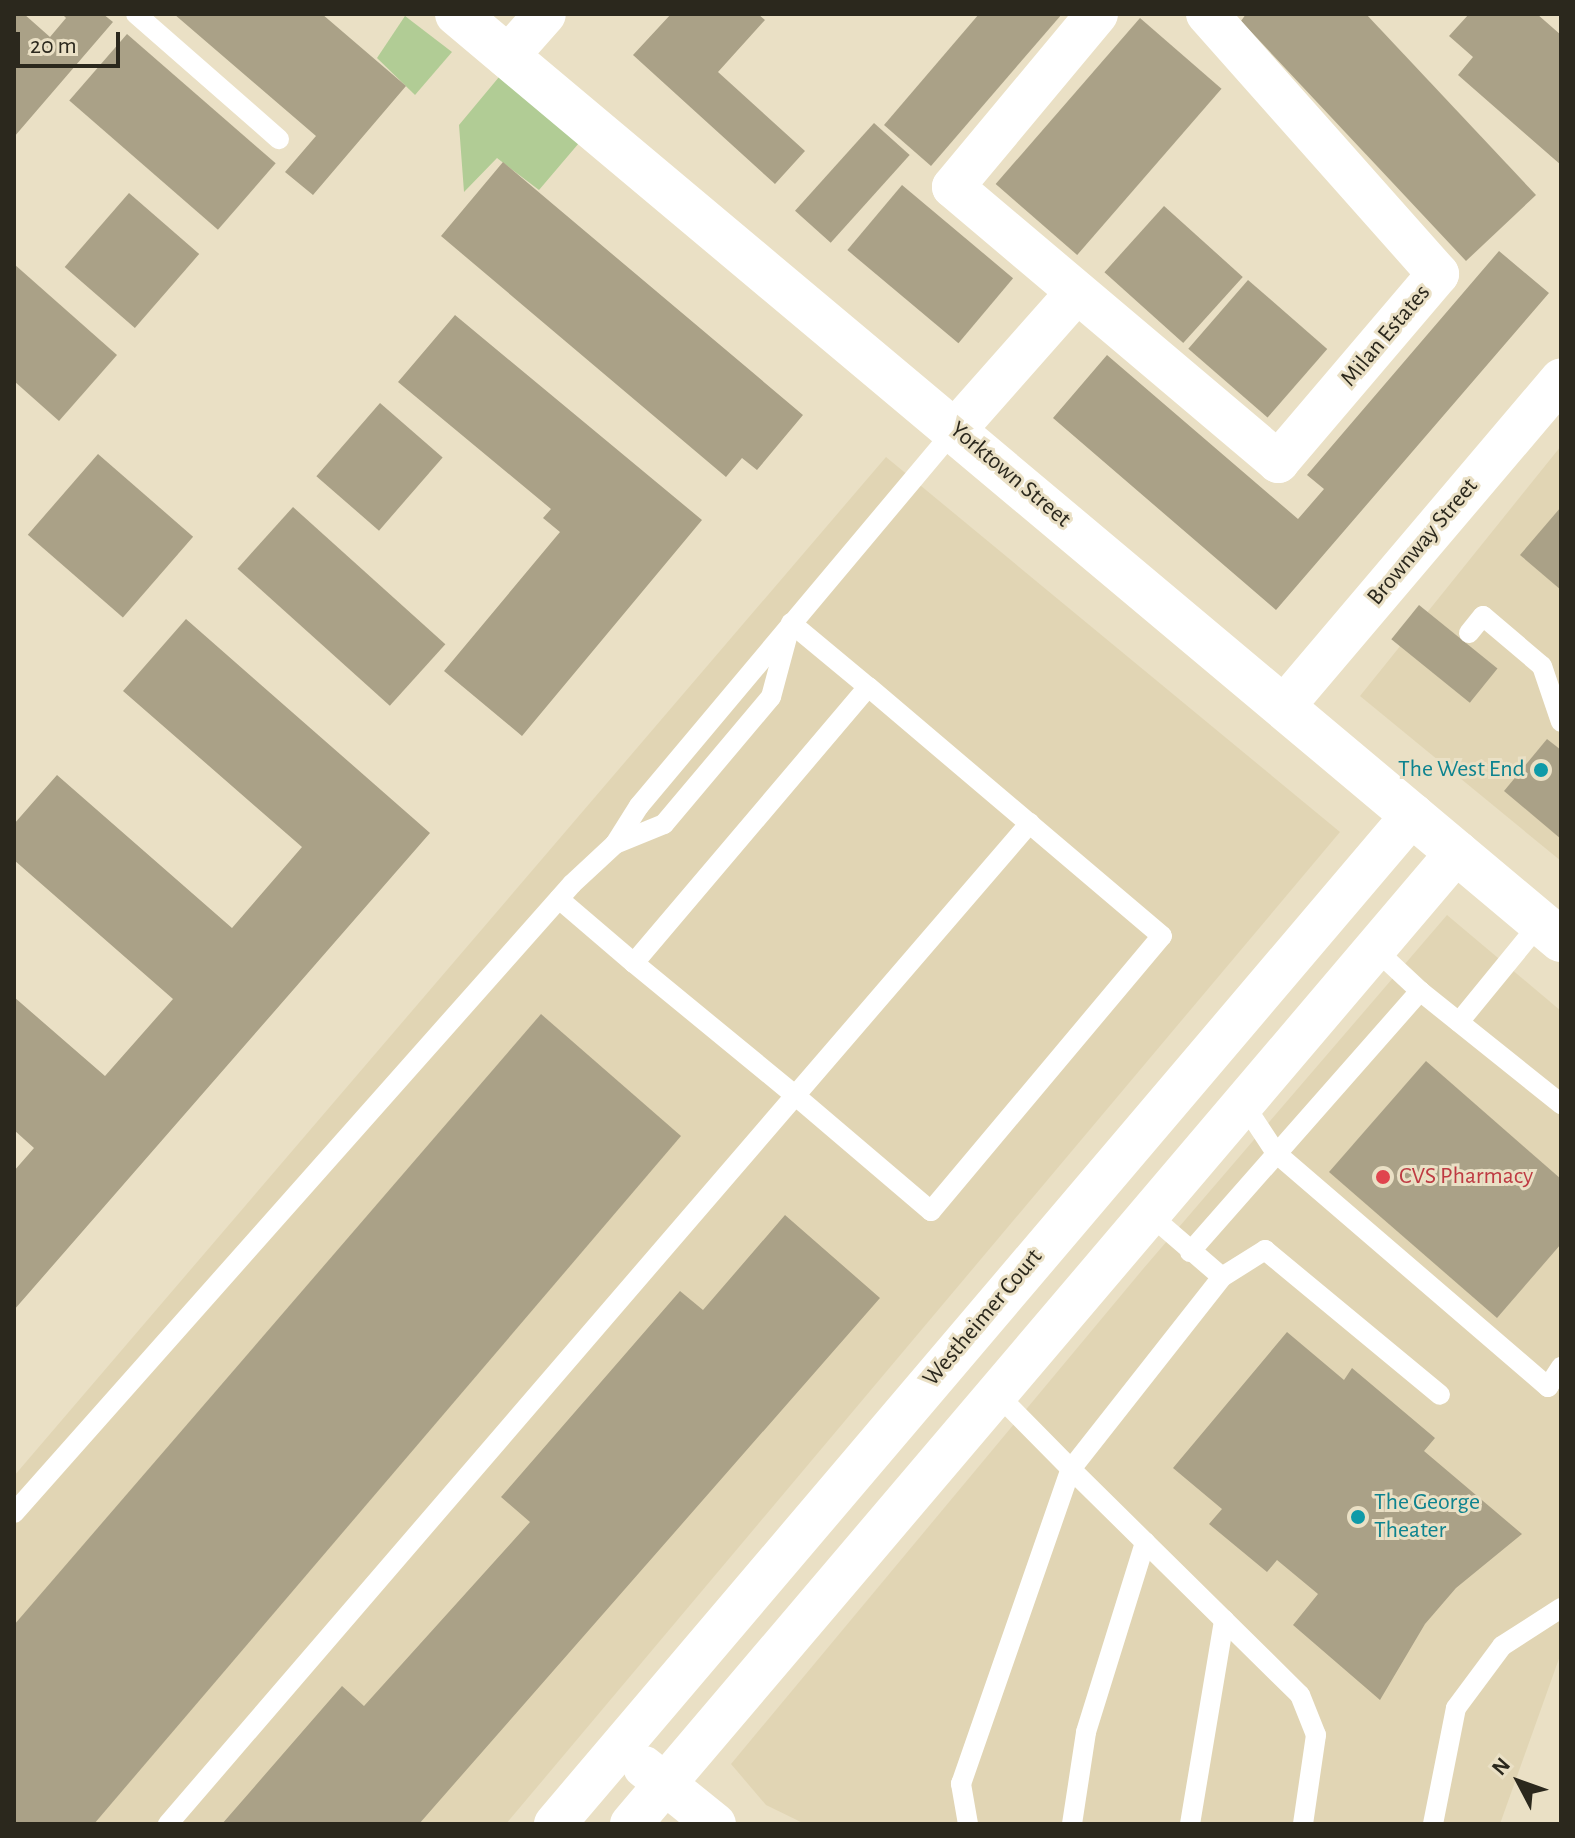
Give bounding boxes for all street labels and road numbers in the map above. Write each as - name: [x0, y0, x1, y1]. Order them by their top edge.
- street label: Milan Estates: [1335, 279, 1437, 393]
- street label: Yorktown Street: [944, 416, 1076, 534]
- street label: Brownway Street: [1361, 473, 1485, 611]
- street label: Westheimer Court: [917, 1243, 1049, 1393]

